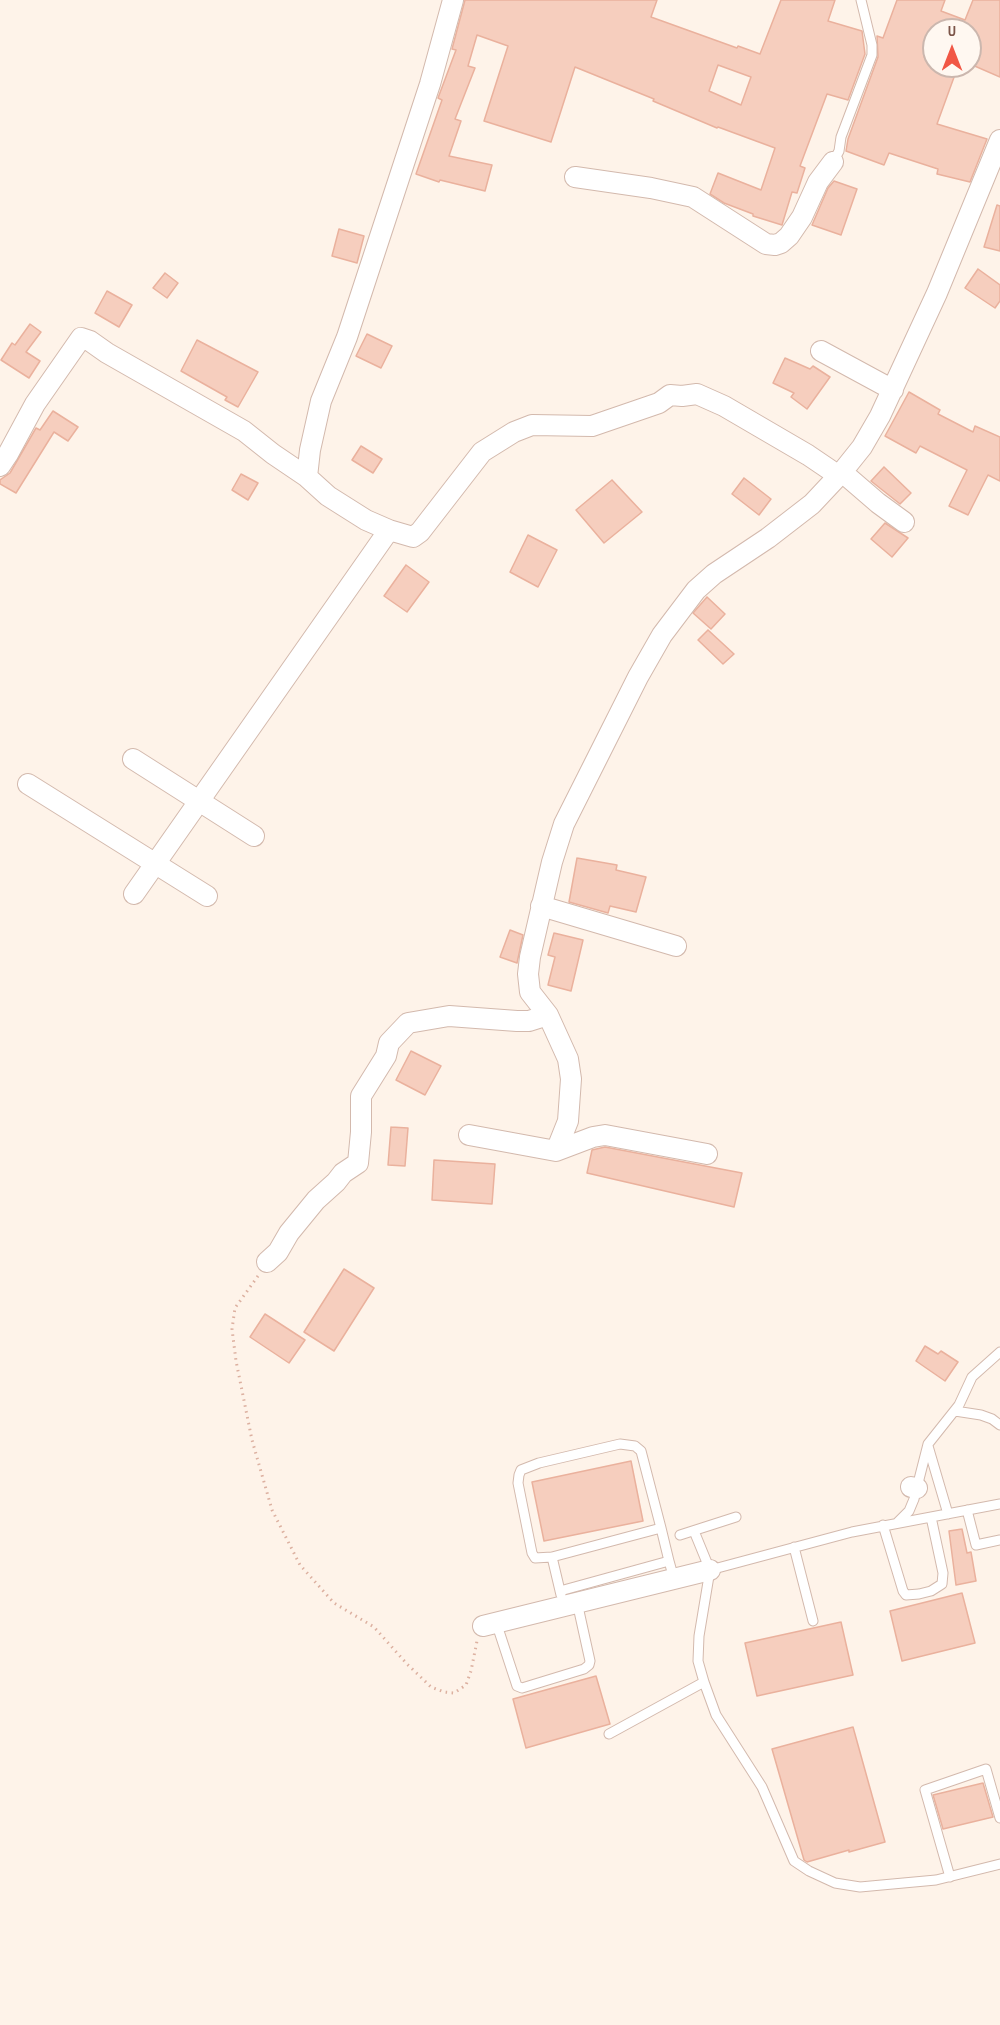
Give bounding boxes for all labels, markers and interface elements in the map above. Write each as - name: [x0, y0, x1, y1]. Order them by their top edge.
- north arrow: [922, 18, 982, 78]
- text: U: [948, 22, 956, 41]

